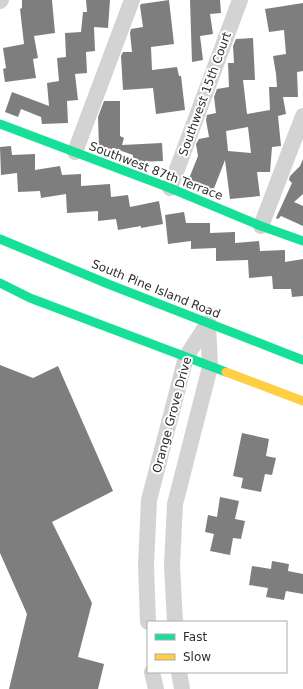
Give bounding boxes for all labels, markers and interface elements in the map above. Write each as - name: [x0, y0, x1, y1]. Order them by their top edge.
- street label: Southwest 15th Court: [176, 30, 234, 158]
- street label: Southwest 87th Terrace: [87, 139, 225, 203]
- street label: South Pine Island Road: [90, 257, 222, 321]
- street label: Orange Grove Drive: [150, 355, 194, 475]
- legend: [147, 621, 287, 673]
- text: Fast: [183, 630, 207, 644]
- text: Slow: [183, 650, 211, 664]

